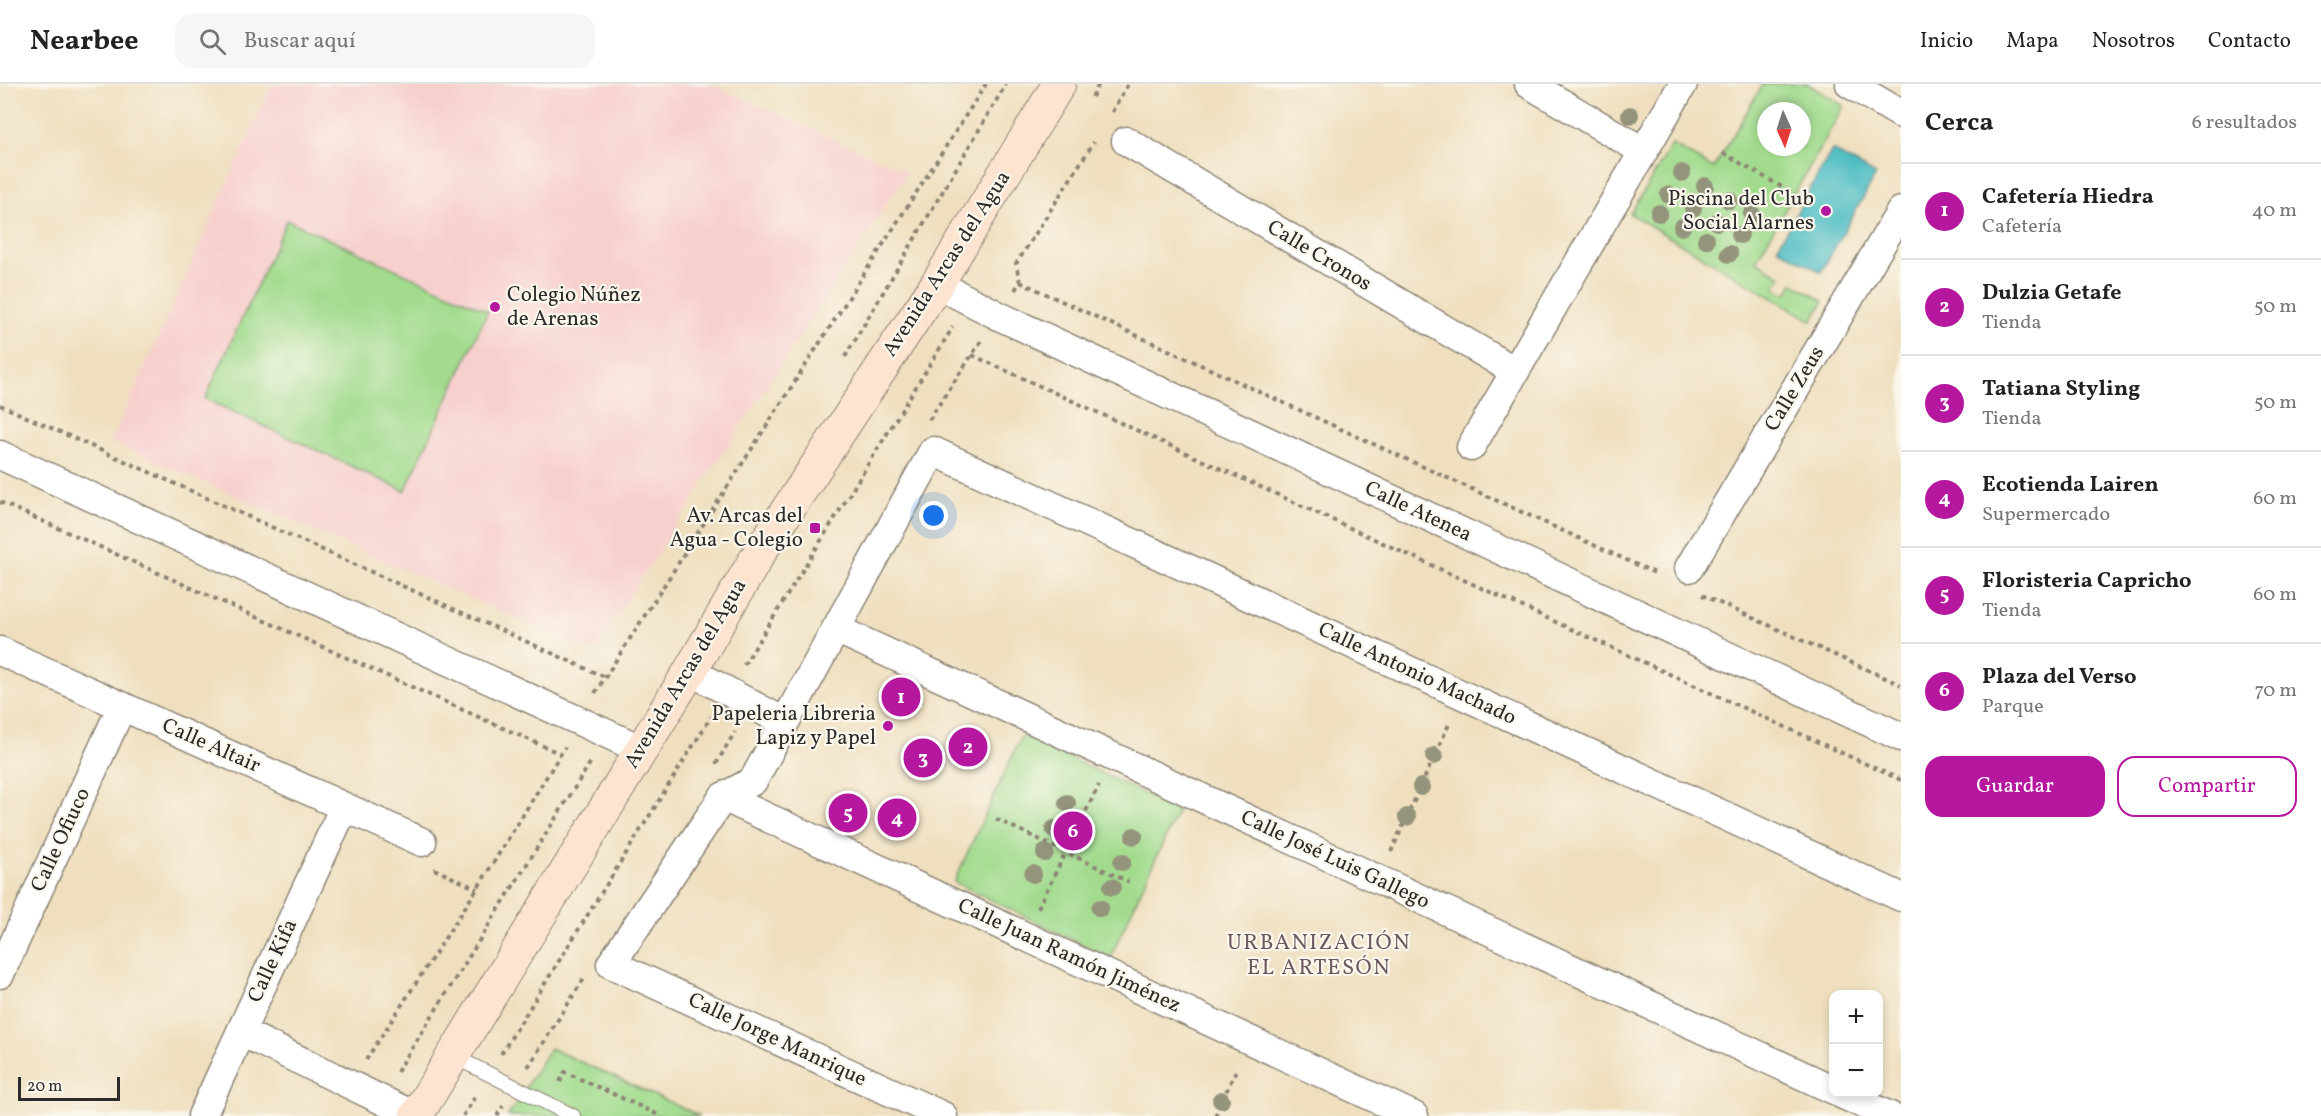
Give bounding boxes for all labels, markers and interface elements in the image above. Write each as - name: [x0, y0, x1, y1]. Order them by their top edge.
- search box: [175, 14, 595, 68]
- text: Nearbee: [30, 22, 139, 61]
- icon: search: [196, 25, 229, 58]
- text: Buscar aquí: [244, 26, 356, 57]
- text: Inicio: [1920, 27, 1973, 56]
- text: Mapa: [2006, 27, 2059, 56]
- text: Nosotros: [2092, 27, 2175, 56]
- text: Contacto: [2208, 27, 2291, 56]
- north arrow: [1757, 102, 1811, 156]
- text: Cerca: [1925, 105, 1994, 141]
- text: 6 resultados: [2192, 109, 2297, 137]
- street label: Avenida Arcas del Agua: [876, 165, 1018, 363]
- text: Cafetería Hiedra: [1982, 182, 2154, 213]
- place label: Piscina del Club Social Alarnes: [1668, 185, 1814, 238]
- text: 1: [1940, 197, 1949, 225]
- text: 40 m: [2252, 197, 2297, 225]
- marker: Piscina del Club Social Alarnes: [1819, 204, 1833, 218]
- street label: Calle Cronos: [1261, 213, 1377, 299]
- text: Cafetería: [1982, 213, 2062, 241]
- text: Dulzia Getafe: [1982, 278, 2122, 309]
- place label: Colegio Núñez de Arenas: [507, 281, 641, 334]
- text: 2: [1939, 293, 1950, 321]
- text: 50 m: [2254, 293, 2297, 321]
- marker: Colegio Núñez de Arenas: [488, 300, 502, 314]
- text: Tienda: [1982, 309, 2041, 337]
- street label: Calle Zeus: [1758, 341, 1832, 437]
- text: Tatiana Styling: [1982, 374, 2140, 405]
- text: 3: [1939, 389, 1950, 417]
- text: 50 m: [2254, 389, 2297, 417]
- text: Tienda: [1982, 405, 2041, 433]
- text: Ecotienda Lairen: [1982, 470, 2159, 501]
- street label: Calle Atenea: [1360, 474, 1476, 550]
- text: 4: [1938, 485, 1951, 513]
- text: 60 m: [2253, 485, 2297, 513]
- your location: [919, 501, 948, 530]
- text: Supermercado: [1982, 501, 2110, 529]
- place label: Av. Arcas del Agua - Colegio: [670, 502, 803, 555]
- marker: Av. Arcas del Agua - Colegio: [808, 521, 822, 535]
- text: Floristeria Capricho: [1982, 566, 2192, 597]
- street label: Avenida Arcas del Agua: [618, 574, 754, 774]
- text: 5: [1940, 581, 1949, 609]
- text: 60 m: [2253, 581, 2297, 609]
- text: Tienda: [1982, 597, 2041, 625]
- street label: Calle Antonio Machado: [1313, 615, 1521, 733]
- text: Plaza del Verso: [1982, 662, 2137, 693]
- pin: 1: [882, 674, 920, 720]
- text: 6: [1939, 677, 1950, 705]
- text: 70 m: [2254, 677, 2297, 705]
- text: Parque: [1982, 693, 2044, 721]
- place label: Papeleria Libreria Lapiz y Papel: [711, 700, 876, 753]
- street label: Calle Altair: [157, 711, 265, 781]
- marker: Papeleria Libreria Lapiz y Papel: [881, 719, 895, 733]
- pin: 2: [948, 724, 988, 770]
- pin: 3: [904, 736, 942, 780]
- button: Guardar: [1925, 756, 2105, 817]
- button: Compartir: [2117, 756, 2297, 817]
- street label: Calle Ofiuco: [24, 783, 98, 897]
- pin: 5: [828, 790, 868, 836]
- pin: 4: [878, 796, 916, 840]
- street label: Calle José Luis Gallego: [1236, 803, 1434, 917]
- pin: 6: [1054, 808, 1092, 854]
- street label: Calle Juan Ramón Jiménez: [953, 892, 1185, 1020]
- street label: Calle Kifa: [241, 914, 305, 1008]
- district label: URBANIZACIÓN EL ARTESÓN: [1227, 928, 1411, 984]
- street label: Calle Jorge Manrique: [683, 986, 871, 1094]
- map controls: [1829, 990, 1883, 1098]
- button: +: [1829, 990, 1883, 1044]
- button: −: [1829, 1044, 1883, 1098]
- scale bar: [18, 1074, 120, 1102]
- text: 20 m: [27, 1076, 62, 1098]

